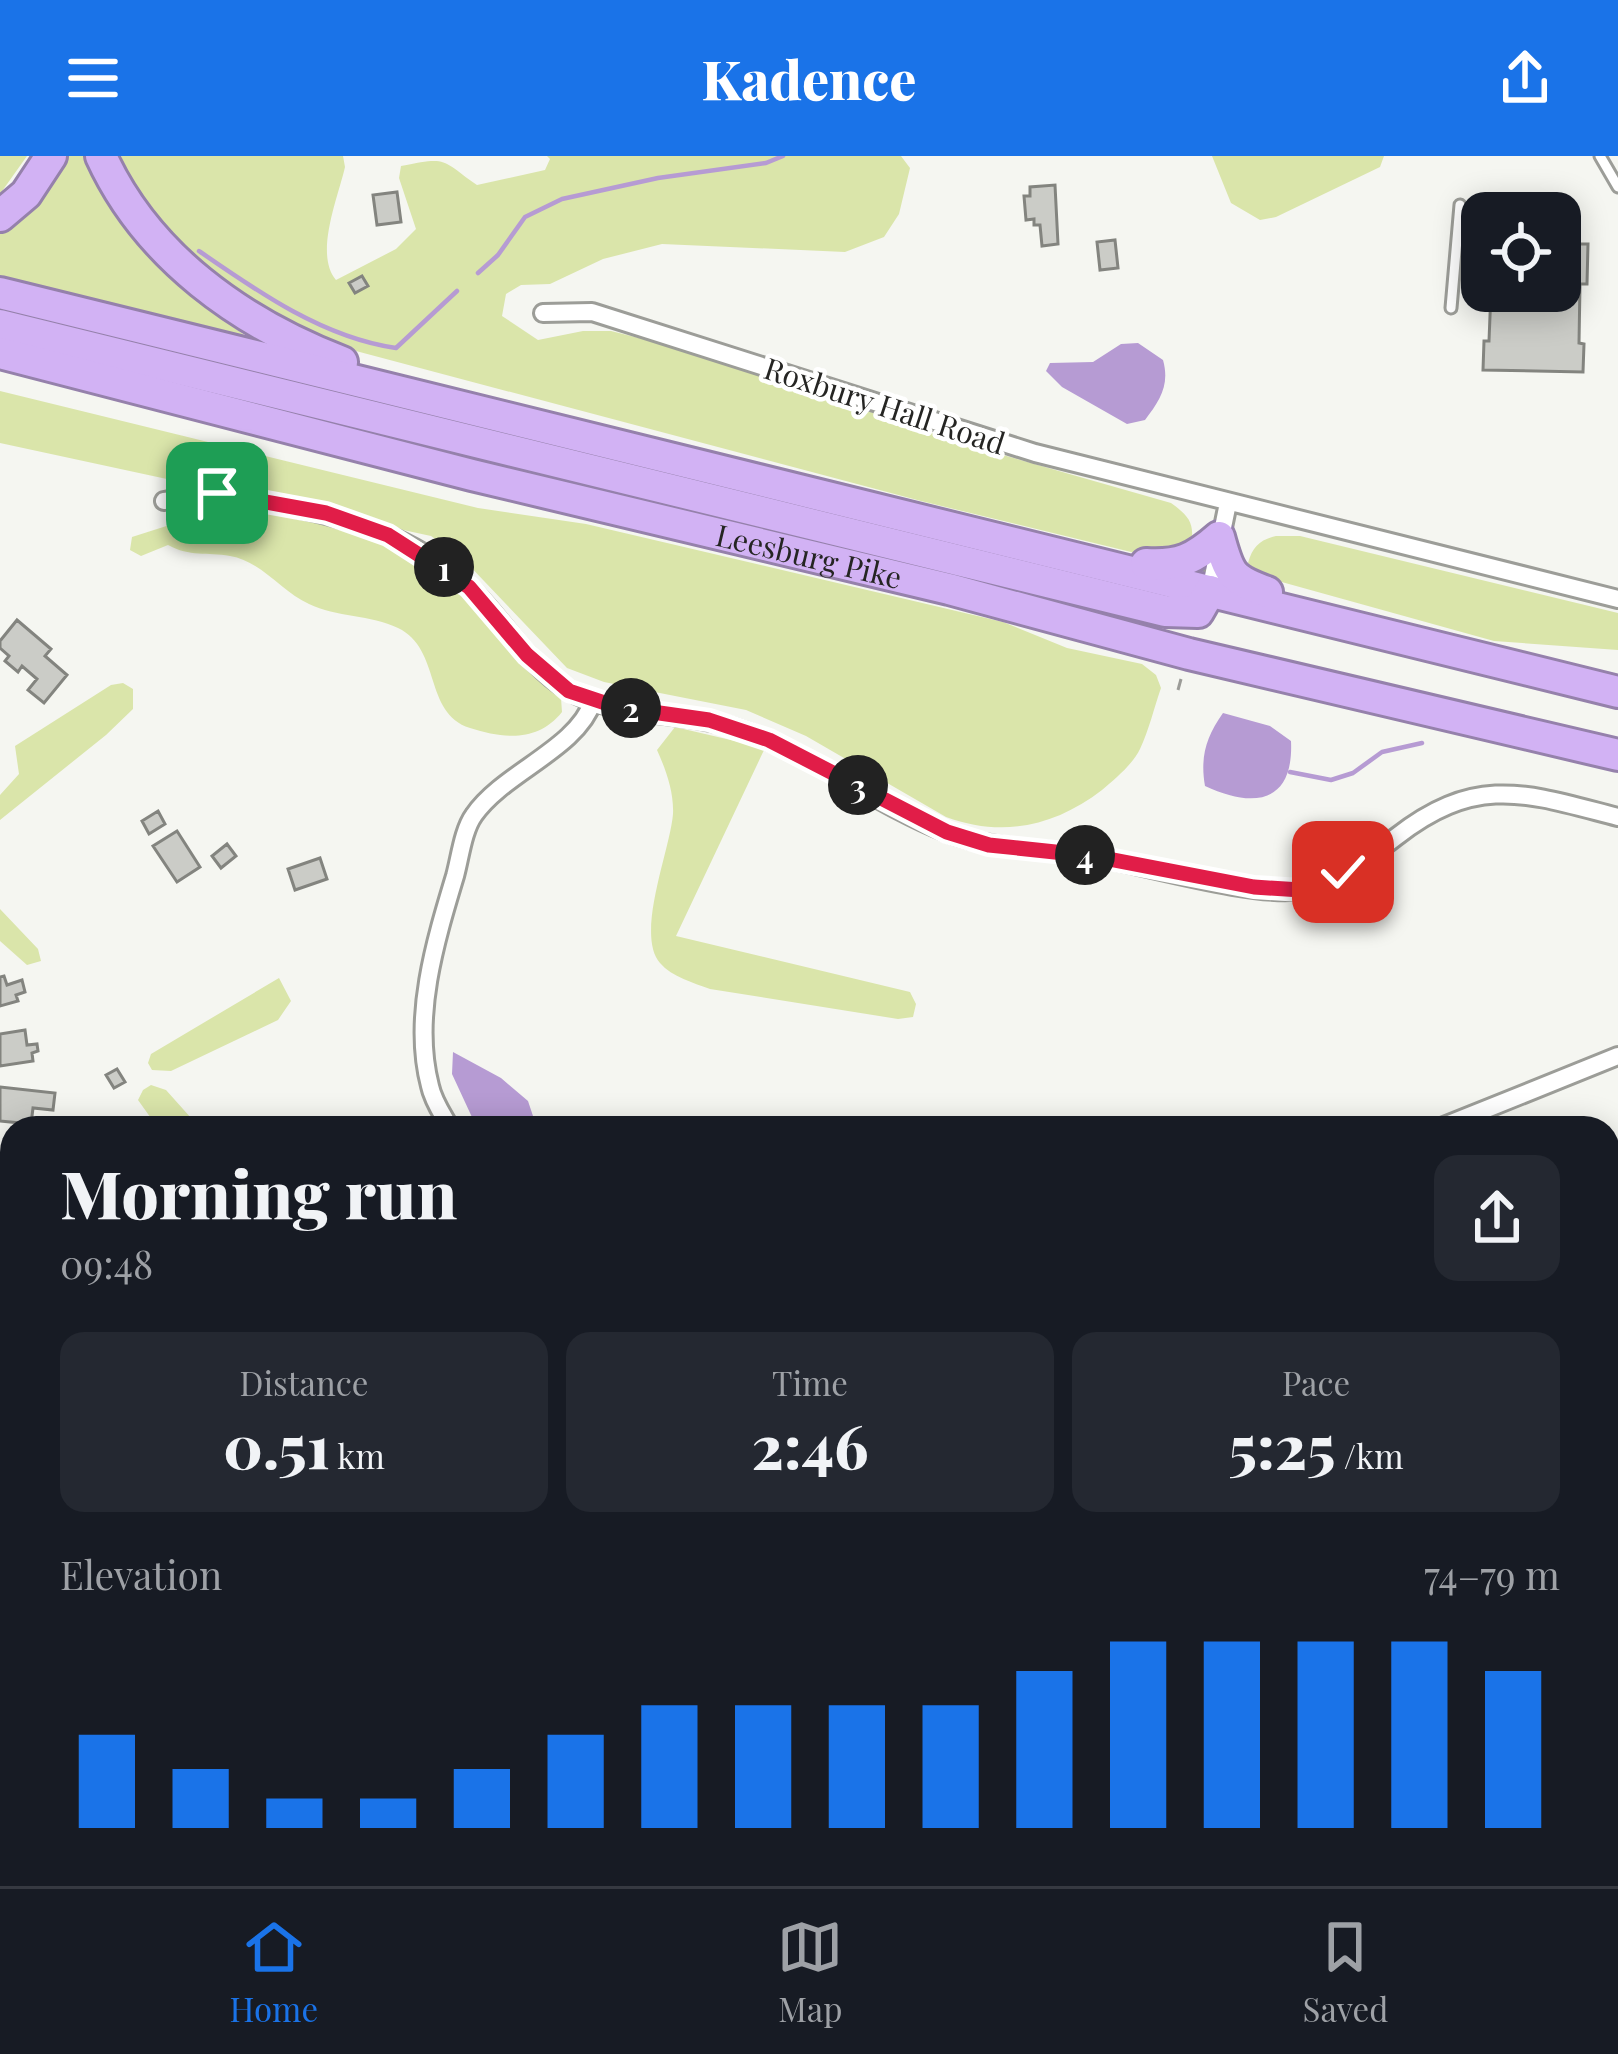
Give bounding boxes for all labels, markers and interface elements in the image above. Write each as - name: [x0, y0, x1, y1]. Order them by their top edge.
- text: Kadence: [702, 42, 916, 114]
- icon: menu: [60, 45, 126, 111]
- icon: share: [1492, 45, 1558, 111]
- map controls: [1461, 192, 1581, 312]
- button: locate: [1461, 192, 1581, 312]
- street label: Roxbury Hall Road: [760, 347, 1010, 463]
- pin: [166, 442, 268, 544]
- icon: arrive: [184, 460, 250, 526]
- street label: Leesburg Pike: [712, 514, 906, 597]
- pin: 1: [414, 537, 474, 597]
- text: 1: [438, 545, 450, 589]
- pin: 2: [601, 678, 661, 738]
- text: 2: [622, 686, 640, 730]
- pin: 3: [828, 755, 888, 815]
- text: 3: [850, 763, 866, 807]
- pin: [1292, 821, 1394, 923]
- pin: 4: [1055, 825, 1115, 885]
- text: 4: [1076, 833, 1094, 877]
- icon: check: [1310, 839, 1376, 905]
- text: Morning run: [60, 1148, 457, 1236]
- button: share: [1434, 1155, 1560, 1281]
- text: 09:48: [60, 1237, 153, 1289]
- text: Distance: [240, 1360, 368, 1404]
- text: Time: [772, 1360, 848, 1404]
- text: Pace: [1282, 1360, 1350, 1404]
- text: 0.51: [223, 1404, 330, 1484]
- text: 2:46: [751, 1404, 869, 1484]
- text: 5:25: [1229, 1404, 1336, 1484]
- text: km: [330, 1433, 385, 1477]
- text: /km: [1336, 1433, 1404, 1477]
- text: Elevation: [60, 1548, 222, 1600]
- text: 74–79 m: [1424, 1548, 1560, 1600]
- tab: Home: [230, 1914, 318, 2030]
- tab: Map: [777, 1914, 843, 2030]
- tab: Saved: [1303, 1914, 1388, 2030]

